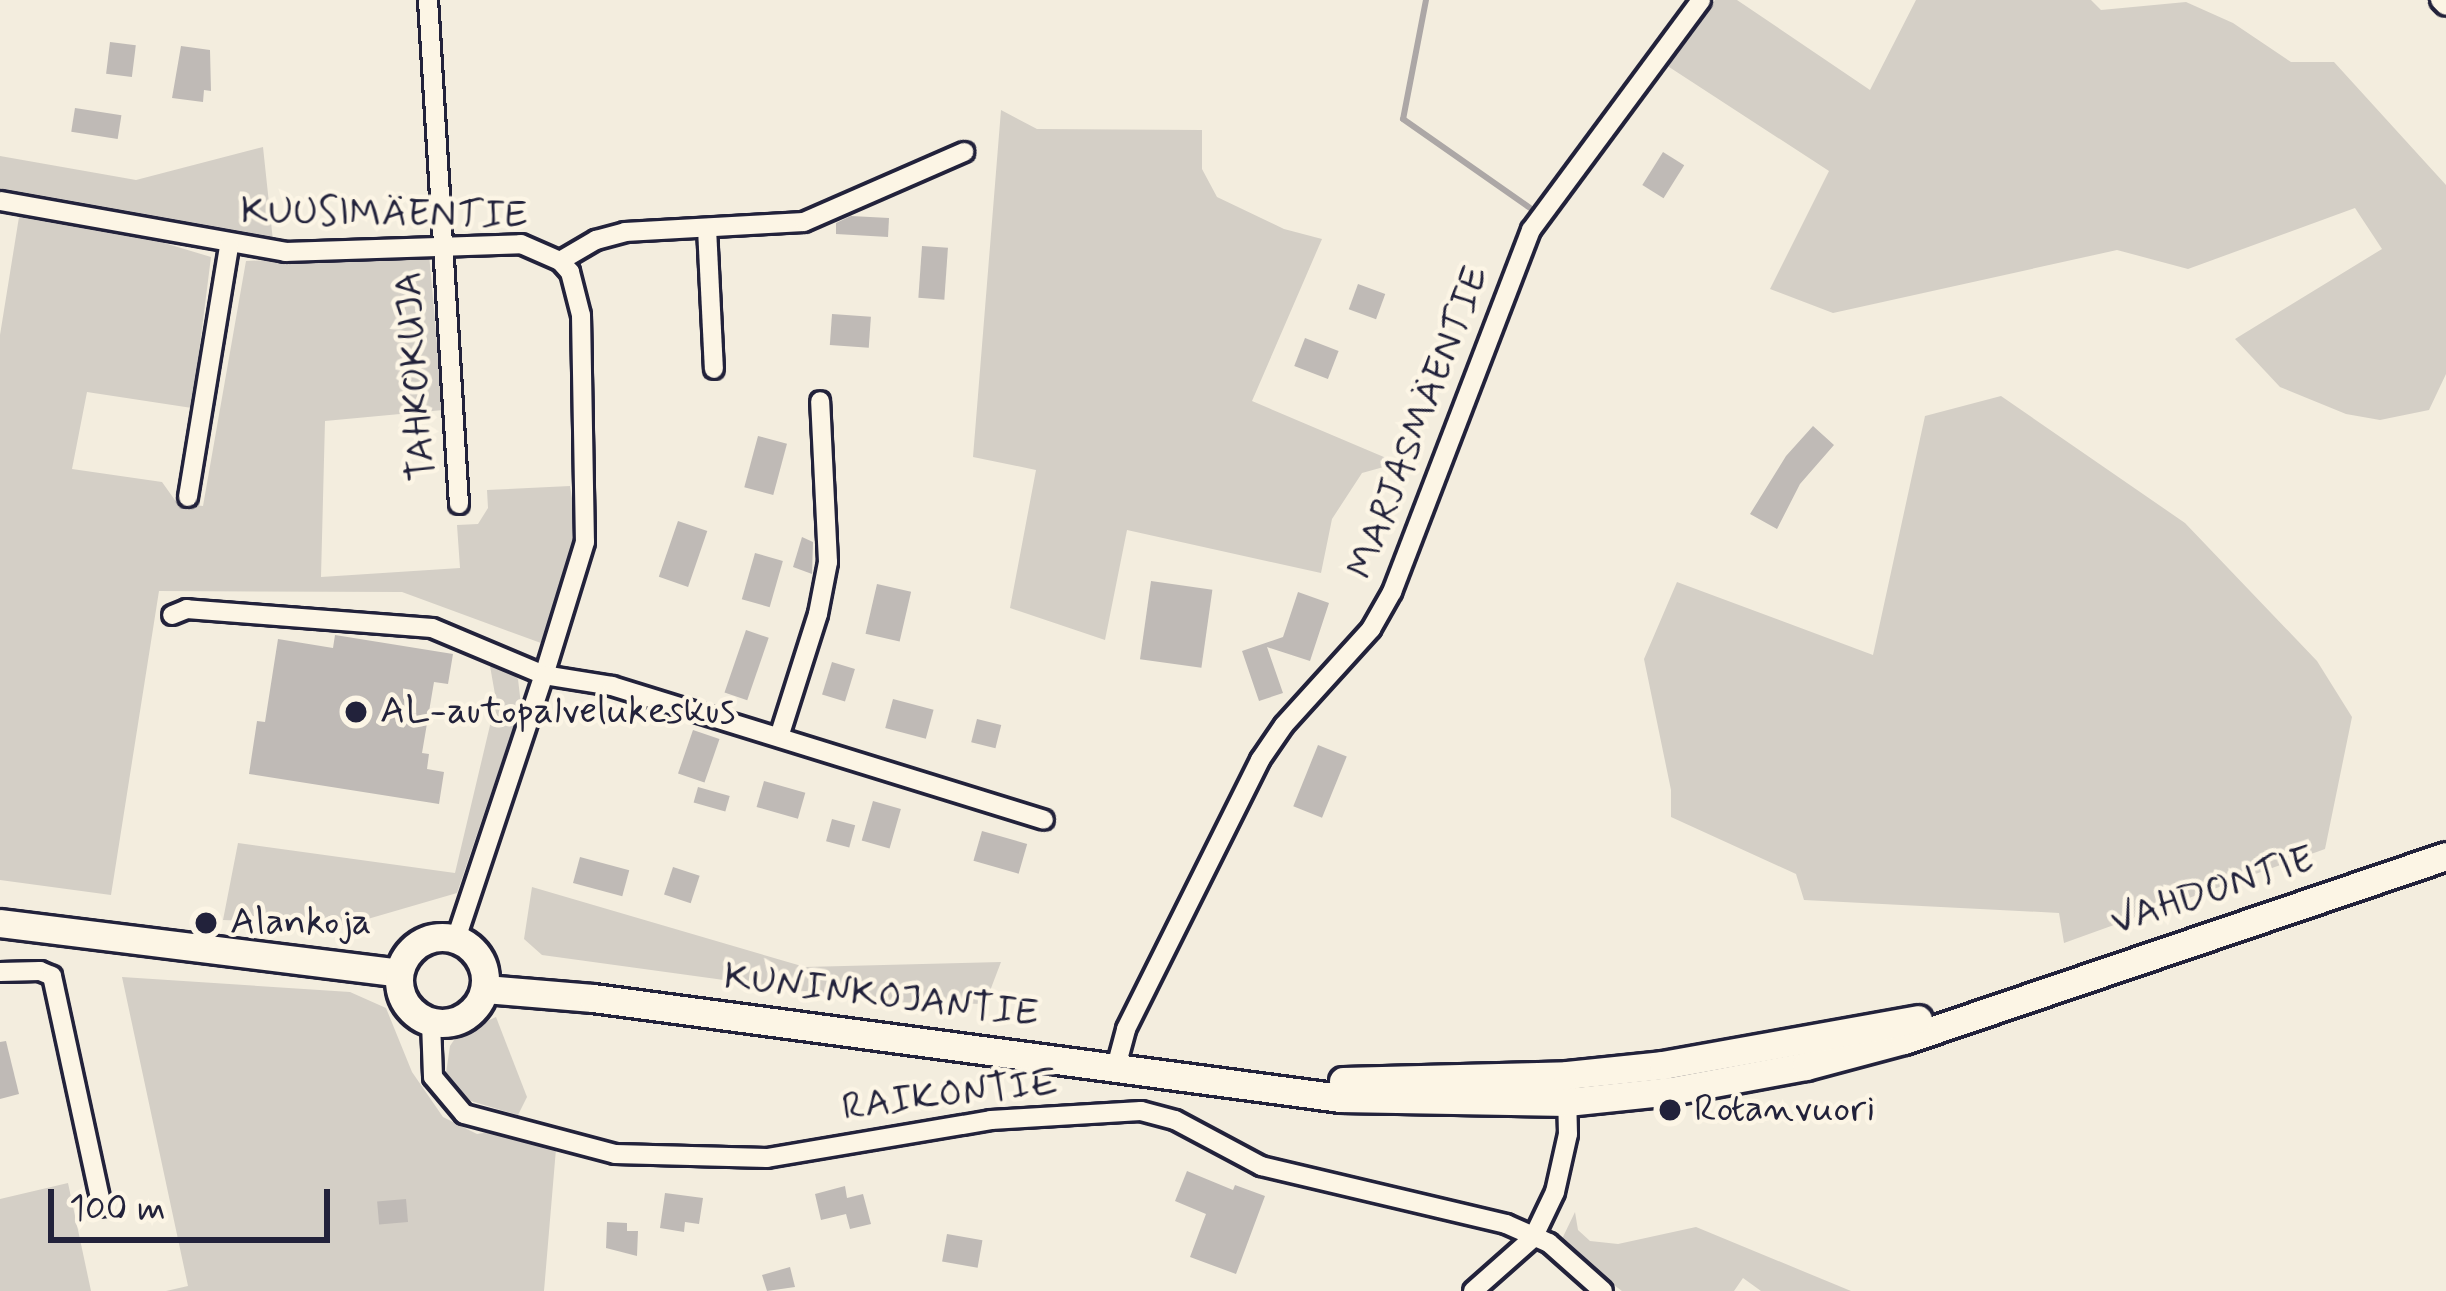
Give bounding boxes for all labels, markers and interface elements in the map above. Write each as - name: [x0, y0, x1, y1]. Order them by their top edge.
- street label: KUUSIMÄENTIE: [240, 189, 528, 241]
- street label: MARJASMÄENTIE: [1339, 260, 1501, 586]
- street label: TAHKOKUJA: [386, 269, 448, 483]
- place label: AL-autopalvelukeskus: [380, 689, 735, 735]
- marker: AL-autopalvelukeskus: [343, 699, 369, 725]
- street label: VAHDONTIE: [2105, 837, 2321, 947]
- place label: Alankoja: [230, 900, 371, 946]
- marker: Alankoja: [193, 910, 219, 936]
- street label: KUNINKOJANTIE: [721, 954, 1041, 1040]
- street label: RAIKONTIE: [839, 1060, 1061, 1132]
- place label: Rotanvuori: [1694, 1087, 1875, 1133]
- marker: Rotanvuori: [1657, 1097, 1683, 1123]
- scale bar: [54, 1165, 336, 1239]
- text: 100 m: [69, 1186, 166, 1233]

